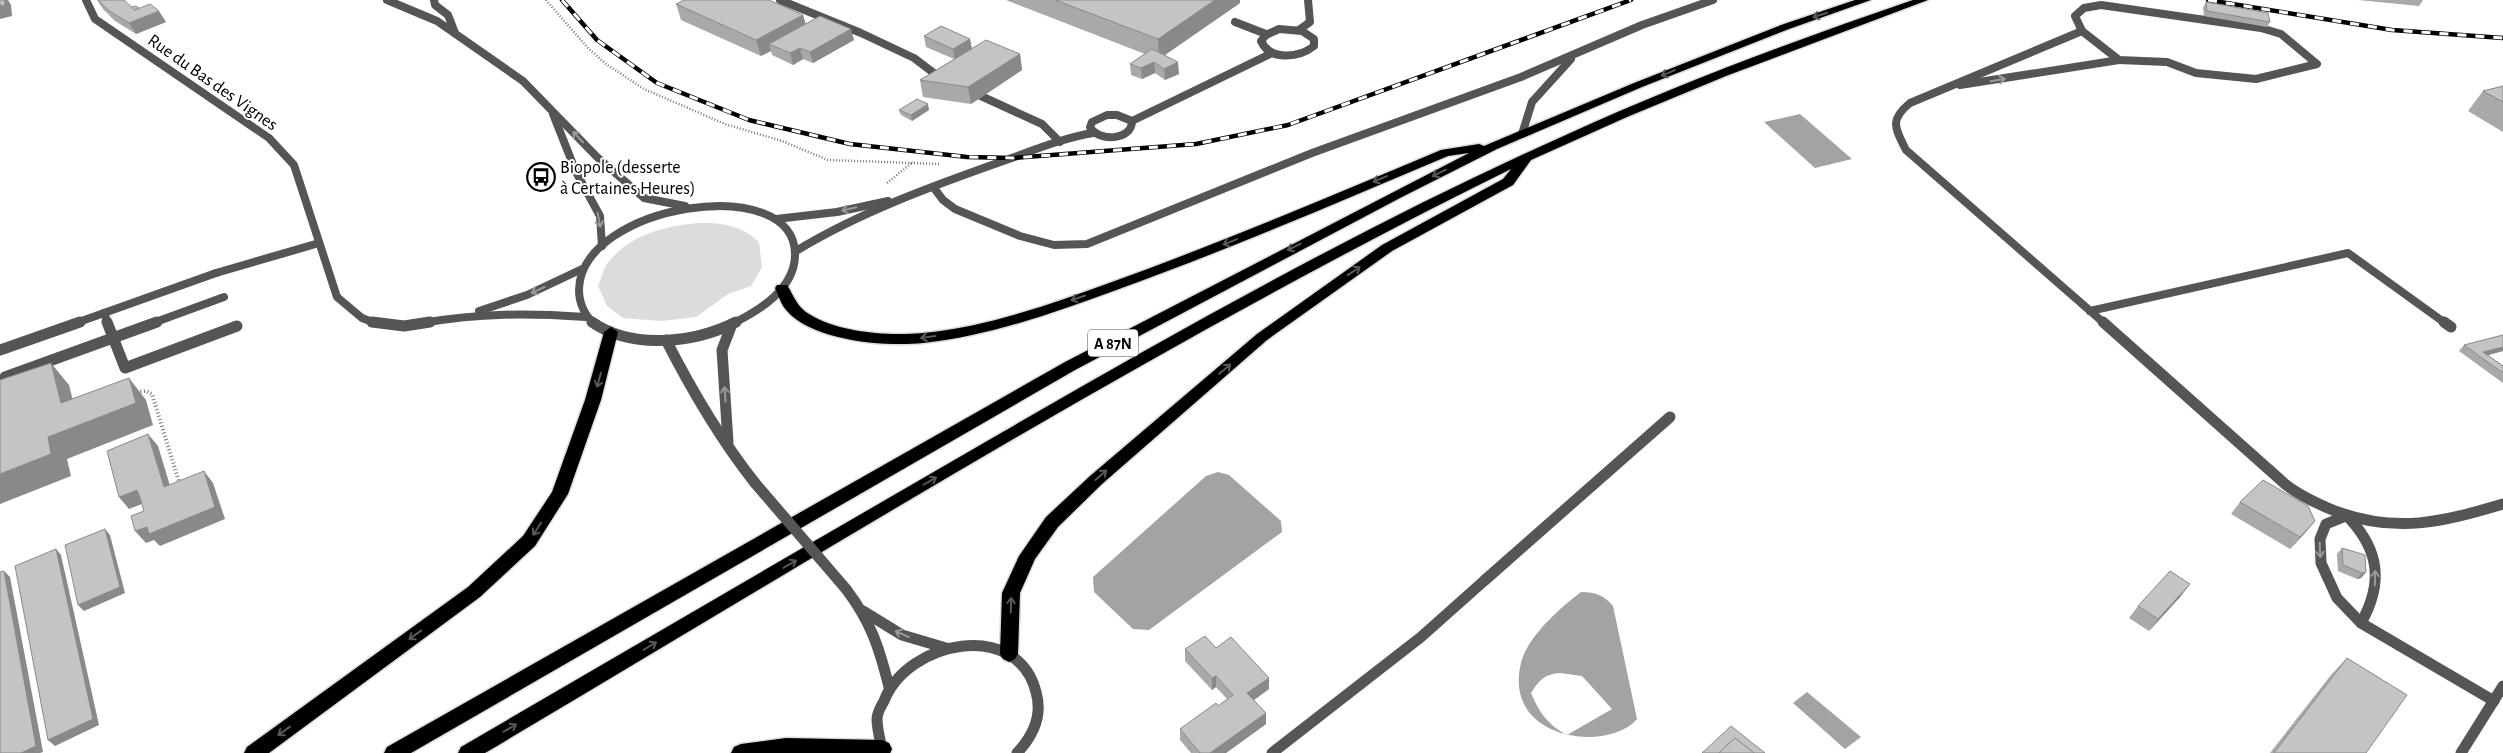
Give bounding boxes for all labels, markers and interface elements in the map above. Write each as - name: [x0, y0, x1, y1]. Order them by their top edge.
- one-way arrow: [1813, 11, 1828, 20]
- street label: Rue du Bas des Vignes: [144, 31, 281, 134]
- one-way arrow: [1661, 69, 1676, 78]
- one-way arrow: [1990, 74, 2006, 84]
- one-way arrow: [572, 131, 584, 143]
- place label: Biopole (desserte à Certaines Heures): [560, 159, 696, 198]
- bus stop icon: Biopole (desserte à Certaines Heures): [526, 162, 556, 192]
- one-way arrow: [1432, 169, 1447, 178]
- one-way arrow: [1373, 175, 1388, 185]
- one-way arrow: [841, 205, 857, 214]
- one-way arrow: [595, 211, 604, 227]
- one-way arrow: [1223, 238, 1239, 247]
- one-way arrow: [1287, 242, 1302, 252]
- one-way arrow: [1347, 266, 1361, 276]
- one-way arrow: [531, 286, 546, 295]
- one-way arrow: [1070, 294, 1086, 304]
- road number: A 87N: [1088, 329, 1138, 356]
- one-way arrow: [920, 332, 936, 342]
- one-way arrow: [1218, 363, 1231, 375]
- one-way arrow: [593, 371, 603, 387]
- one-way arrow: [721, 386, 730, 402]
- one-way arrow: [1095, 469, 1108, 481]
- one-way arrow: [923, 476, 937, 486]
- one-way arrow: [532, 521, 542, 535]
- one-way arrow: [2316, 542, 2325, 558]
- one-way arrow: [783, 558, 797, 568]
- one-way arrow: [2370, 570, 2380, 586]
- one-way arrow: [1006, 597, 1015, 613]
- one-way arrow: [895, 629, 910, 638]
- one-way arrow: [408, 630, 422, 640]
- one-way arrow: [643, 641, 658, 651]
- one-way arrow: [503, 723, 517, 733]
- one-way arrow: [277, 726, 291, 736]

